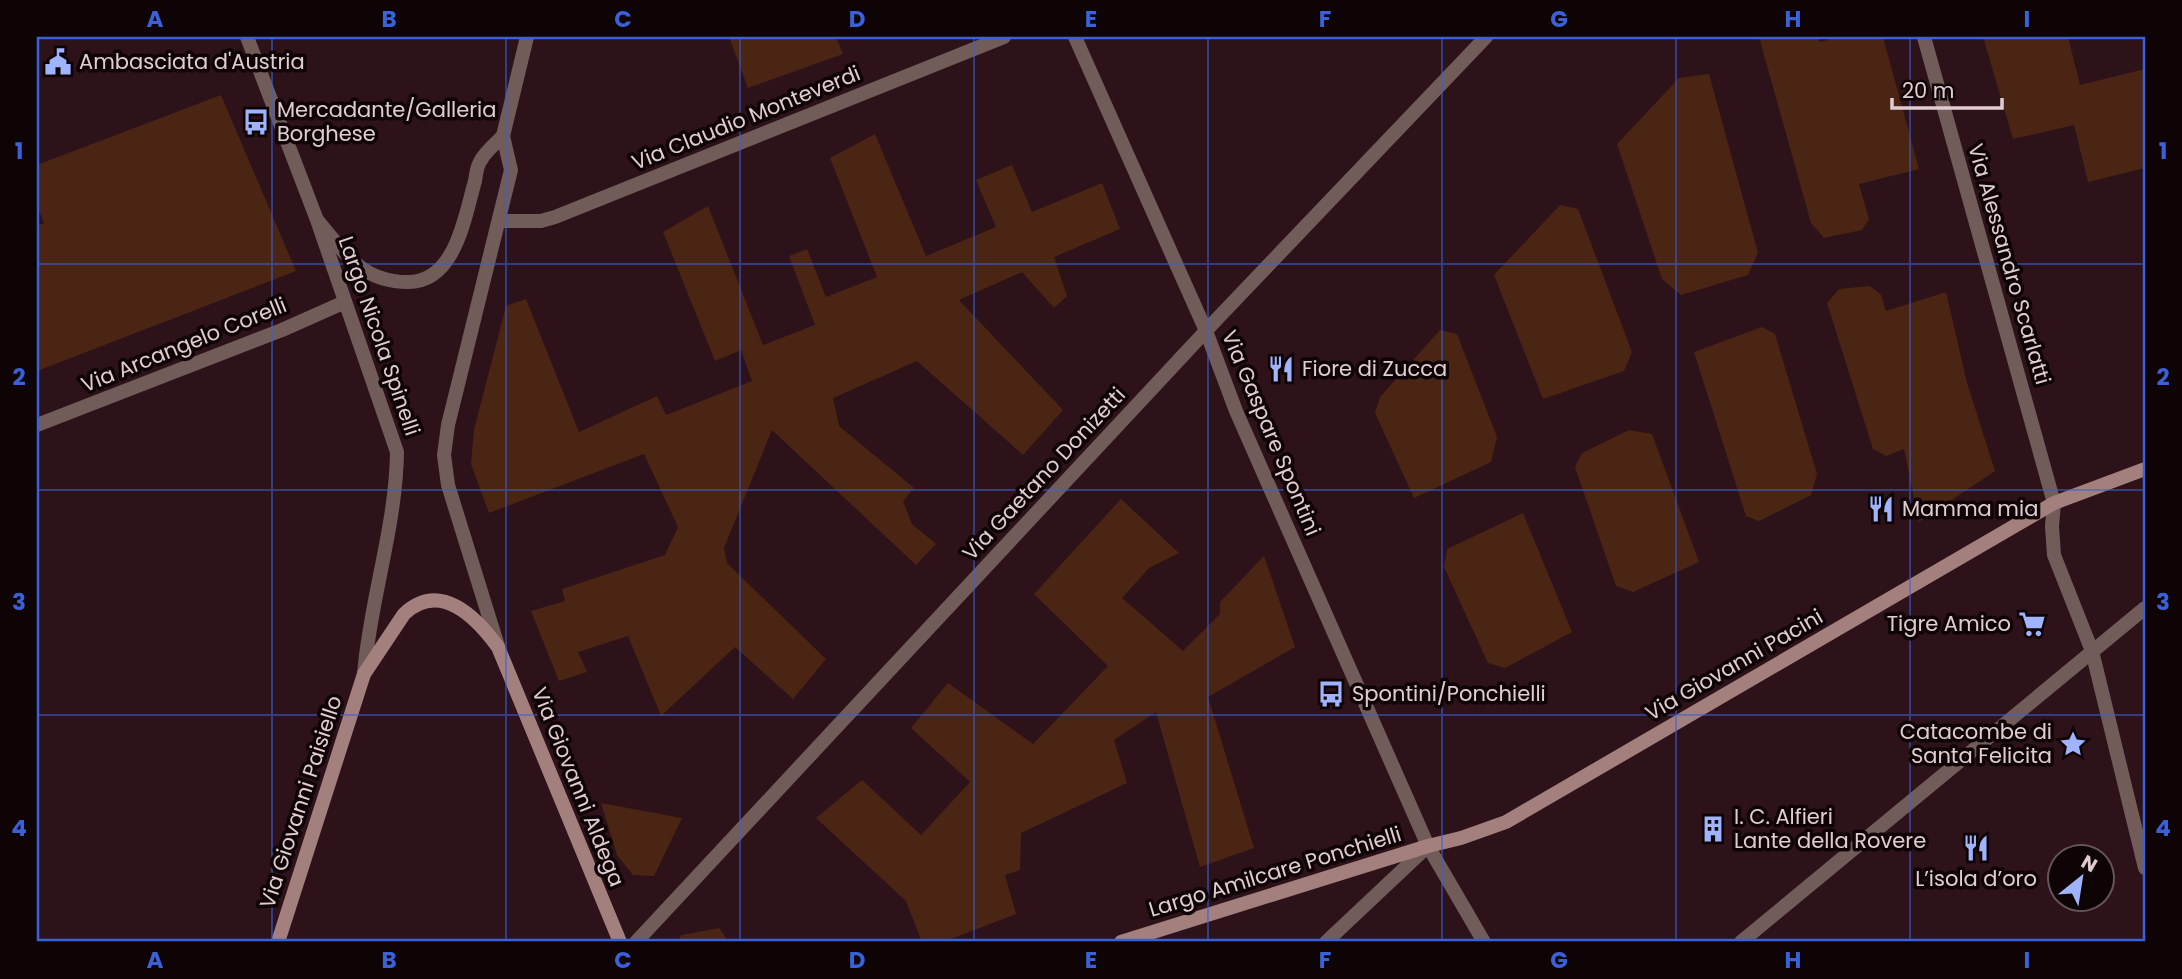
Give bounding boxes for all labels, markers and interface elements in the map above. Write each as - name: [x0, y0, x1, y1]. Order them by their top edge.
- text: A: [147, 3, 164, 35]
- text: B: [381, 3, 397, 35]
- text: C: [614, 3, 632, 35]
- text: D: [849, 3, 865, 35]
- text: E: [1085, 3, 1097, 35]
- text: F: [1319, 3, 1331, 35]
- text: G: [1550, 3, 1568, 35]
- text: H: [1785, 3, 1801, 35]
- text: I: [2024, 3, 2030, 35]
- public building icon: Ambasciata d'Austria: [43, 47, 73, 77]
- place label: Ambasciata d'Austria: [79, 47, 305, 76]
- street label: Via Claudio Monteverdi: [627, 58, 864, 177]
- scale bar: [1892, 66, 2002, 110]
- text: 20 m: [1902, 76, 1955, 105]
- place label: Mercadante/Galleria Borghese: [277, 95, 496, 148]
- bus stop icon: Mercadante/Galleria Borghese: [241, 107, 271, 137]
- text: 1: [15, 135, 23, 167]
- text: 1: [2159, 135, 2167, 167]
- street label: Via Alessandro Scarlatti: [1961, 140, 2058, 388]
- street label: Largo Nicola Spinelli: [332, 232, 427, 439]
- street label: Via Arcangelo Corelli: [77, 290, 291, 399]
- street label: Via Gaspare Spontini: [1215, 326, 1328, 540]
- restaurant icon: Fiore di Zucca: [1266, 354, 1296, 384]
- place label: Fiore di Zucca: [1302, 354, 1447, 383]
- text: 2: [12, 361, 26, 393]
- text: 2: [2156, 361, 2170, 393]
- street label: Via Gaetano Donizetti: [956, 381, 1132, 567]
- restaurant icon: Mamma mia: [1866, 494, 1896, 524]
- place label: Mamma mia: [1902, 494, 2038, 523]
- text: 3: [12, 586, 26, 618]
- text: 3: [2156, 586, 2170, 618]
- street label: Via Giovanni Pacini: [1640, 602, 1828, 727]
- place label: Tigre Amico: [1887, 609, 2011, 638]
- supermarket icon: Tigre Amico: [2017, 609, 2047, 639]
- bus stop icon: Spontini/Ponchielli: [1316, 679, 1346, 709]
- place label: Spontini/Ponchielli: [1352, 679, 1546, 708]
- street label: Via Giovanni Aldega: [525, 683, 632, 891]
- street label: Via Giovanni Paisiello: [252, 692, 349, 912]
- place label: Catacombe di Santa Felicita: [1900, 717, 2052, 770]
- place icon: Catacombe di Santa Felicita: [2058, 729, 2088, 759]
- place label: I. C. Alfieri Lante della Rovere: [1734, 802, 1926, 855]
- text: 4: [11, 812, 27, 844]
- text: 4: [2155, 812, 2171, 844]
- building icon: I. C. Alfieri Lante della Rovere: [1698, 814, 1728, 844]
- street label: Largo Amilcare Ponchielli: [1145, 819, 1405, 924]
- restaurant icon: L’isola d’oro: [1961, 833, 1991, 863]
- north arrow: [2046, 842, 2116, 912]
- text: N: [2076, 848, 2102, 879]
- place label: L’isola d’oro: [1915, 864, 2037, 893]
- text: A: [147, 944, 164, 976]
- text: B: [381, 944, 397, 976]
- text: C: [614, 944, 632, 976]
- text: D: [849, 944, 865, 976]
- text: E: [1085, 944, 1097, 976]
- text: F: [1319, 944, 1331, 976]
- text: G: [1550, 944, 1568, 976]
- text: H: [1785, 944, 1801, 976]
- text: I: [2024, 944, 2030, 976]

